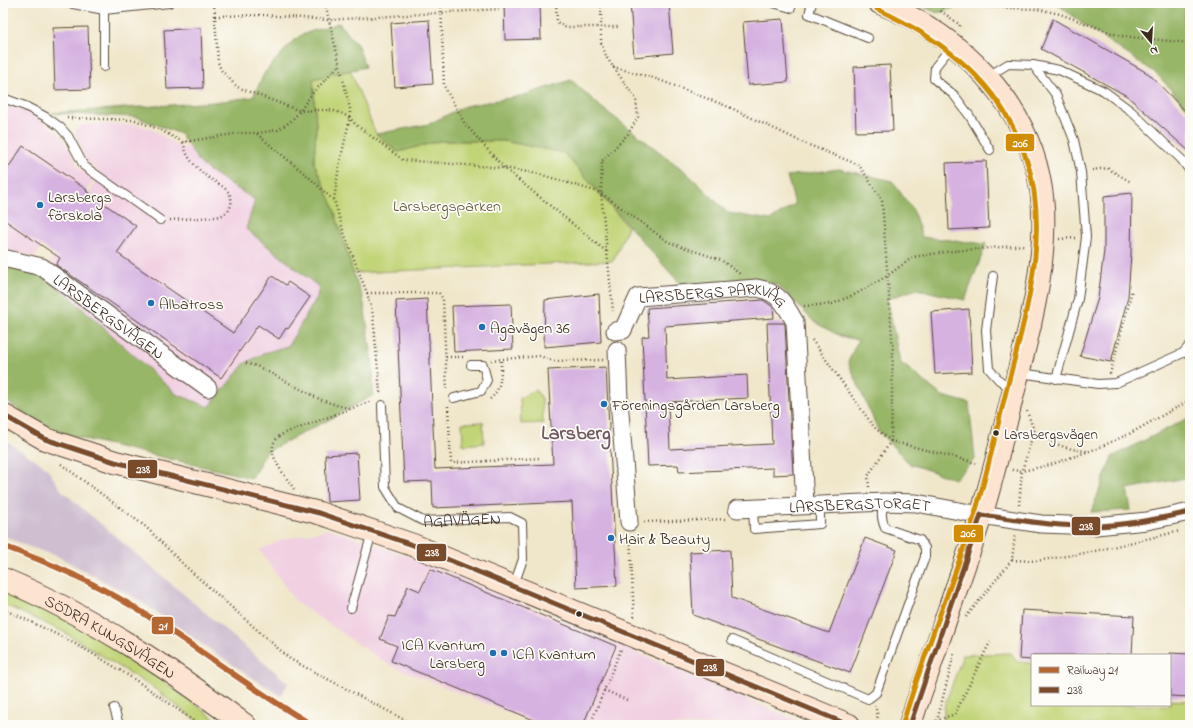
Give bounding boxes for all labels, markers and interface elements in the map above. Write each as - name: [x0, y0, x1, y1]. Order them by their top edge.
- north arrow: [1131, 22, 1171, 62]
- text: N: [1148, 42, 1160, 59]
- line badge: 206: [1005, 133, 1035, 152]
- text: 206: [1011, 136, 1028, 152]
- place label: Larsbergs förskola: [48, 186, 112, 228]
- park label: Larsbergsparken: [393, 195, 501, 219]
- marker: Larsbergs förskola: [35, 200, 45, 210]
- street label: LARSBERGSVÄGEN: [47, 269, 169, 366]
- street label: LARSBERGS PARKVÄG: [638, 278, 792, 314]
- place label: Albatross: [159, 293, 224, 317]
- marker: Albatross: [146, 298, 156, 308]
- place label: Agavägen 36: [490, 317, 570, 341]
- marker: Agavägen 36: [477, 322, 487, 332]
- place label: Föreningsgården Larsberg: [611, 394, 780, 418]
- marker: Föreningsgården Larsberg: [599, 399, 609, 409]
- district label: Larsberg: [541, 420, 611, 450]
- place label: Larsbergsvägen: [1004, 424, 1098, 447]
- marker: Larsbergsvägen: [991, 428, 1001, 438]
- line badge: 238: [127, 459, 158, 479]
- text: 238: [135, 462, 151, 478]
- street label: LARSBERGSTORGET: [789, 492, 932, 520]
- street label: AGAVÄGEN: [423, 507, 501, 535]
- line badge: 238: [1071, 516, 1101, 536]
- text: 238: [1078, 519, 1094, 535]
- line badge: 206: [953, 524, 984, 543]
- text: 206: [959, 526, 976, 542]
- place label: Hair & Beauty: [619, 528, 710, 552]
- marker: Hair & Beauty: [606, 533, 616, 543]
- line badge: 238: [416, 543, 447, 562]
- text: 238: [424, 545, 440, 561]
- street label: SÖDRA KUNGSVÄGEN: [40, 590, 180, 686]
- unlabelled marker: [574, 609, 584, 619]
- line badge: 21: [151, 616, 174, 635]
- text: 21: [158, 619, 168, 635]
- place label: ICA Kvantum Larsberg: [401, 634, 485, 676]
- place label: ICA Kvantum: [512, 643, 596, 667]
- marker: ICA Kvantum Larsberg: [488, 648, 498, 658]
- marker: ICA Kvantum: [499, 648, 509, 658]
- legend: [1031, 654, 1171, 706]
- line badge: 238: [695, 658, 725, 677]
- text: 238: [702, 660, 718, 676]
- text: Railway 21: [1067, 662, 1118, 681]
- text: 238: [1067, 682, 1083, 700]

